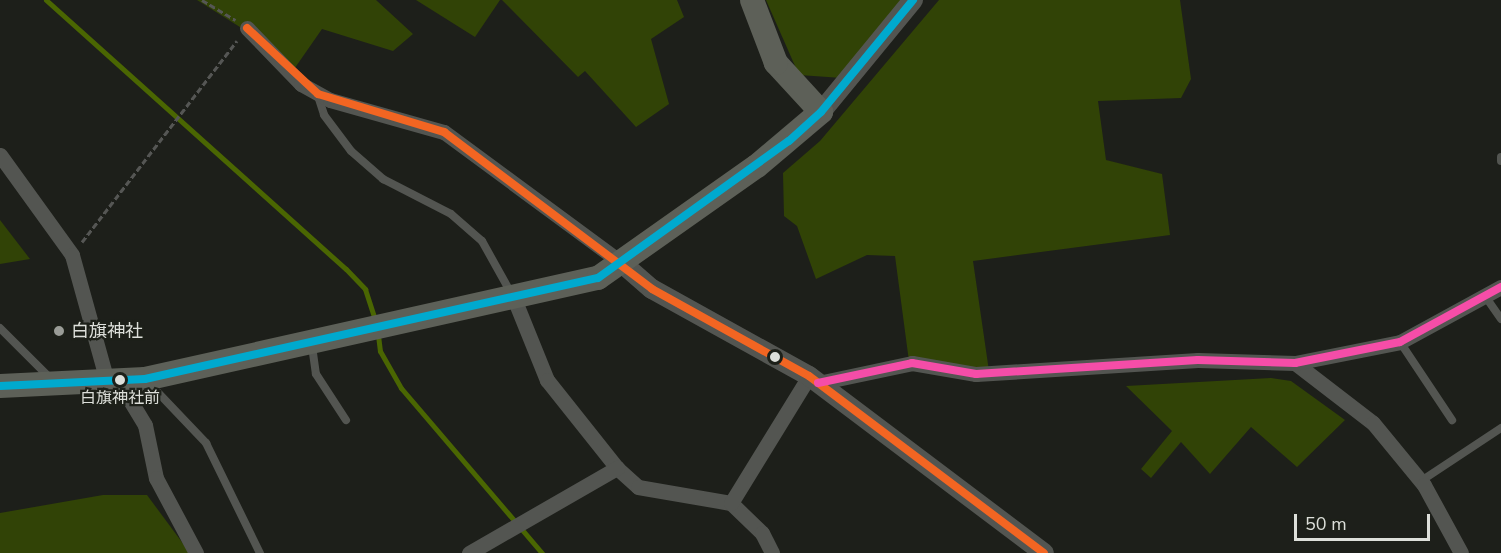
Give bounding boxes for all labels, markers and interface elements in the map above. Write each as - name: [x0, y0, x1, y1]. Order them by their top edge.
- place label: 白旗神社: [71, 320, 143, 342]
- marker: 白旗神社: [52, 324, 66, 338]
- unlabelled marker: [769, 351, 781, 363]
- marker: 白旗神社前: [114, 374, 126, 386]
- place label: 白旗神社前: [80, 388, 160, 408]
- scale bar: [1297, 502, 1434, 540]
- text: 50 m: [1305, 512, 1347, 536]

